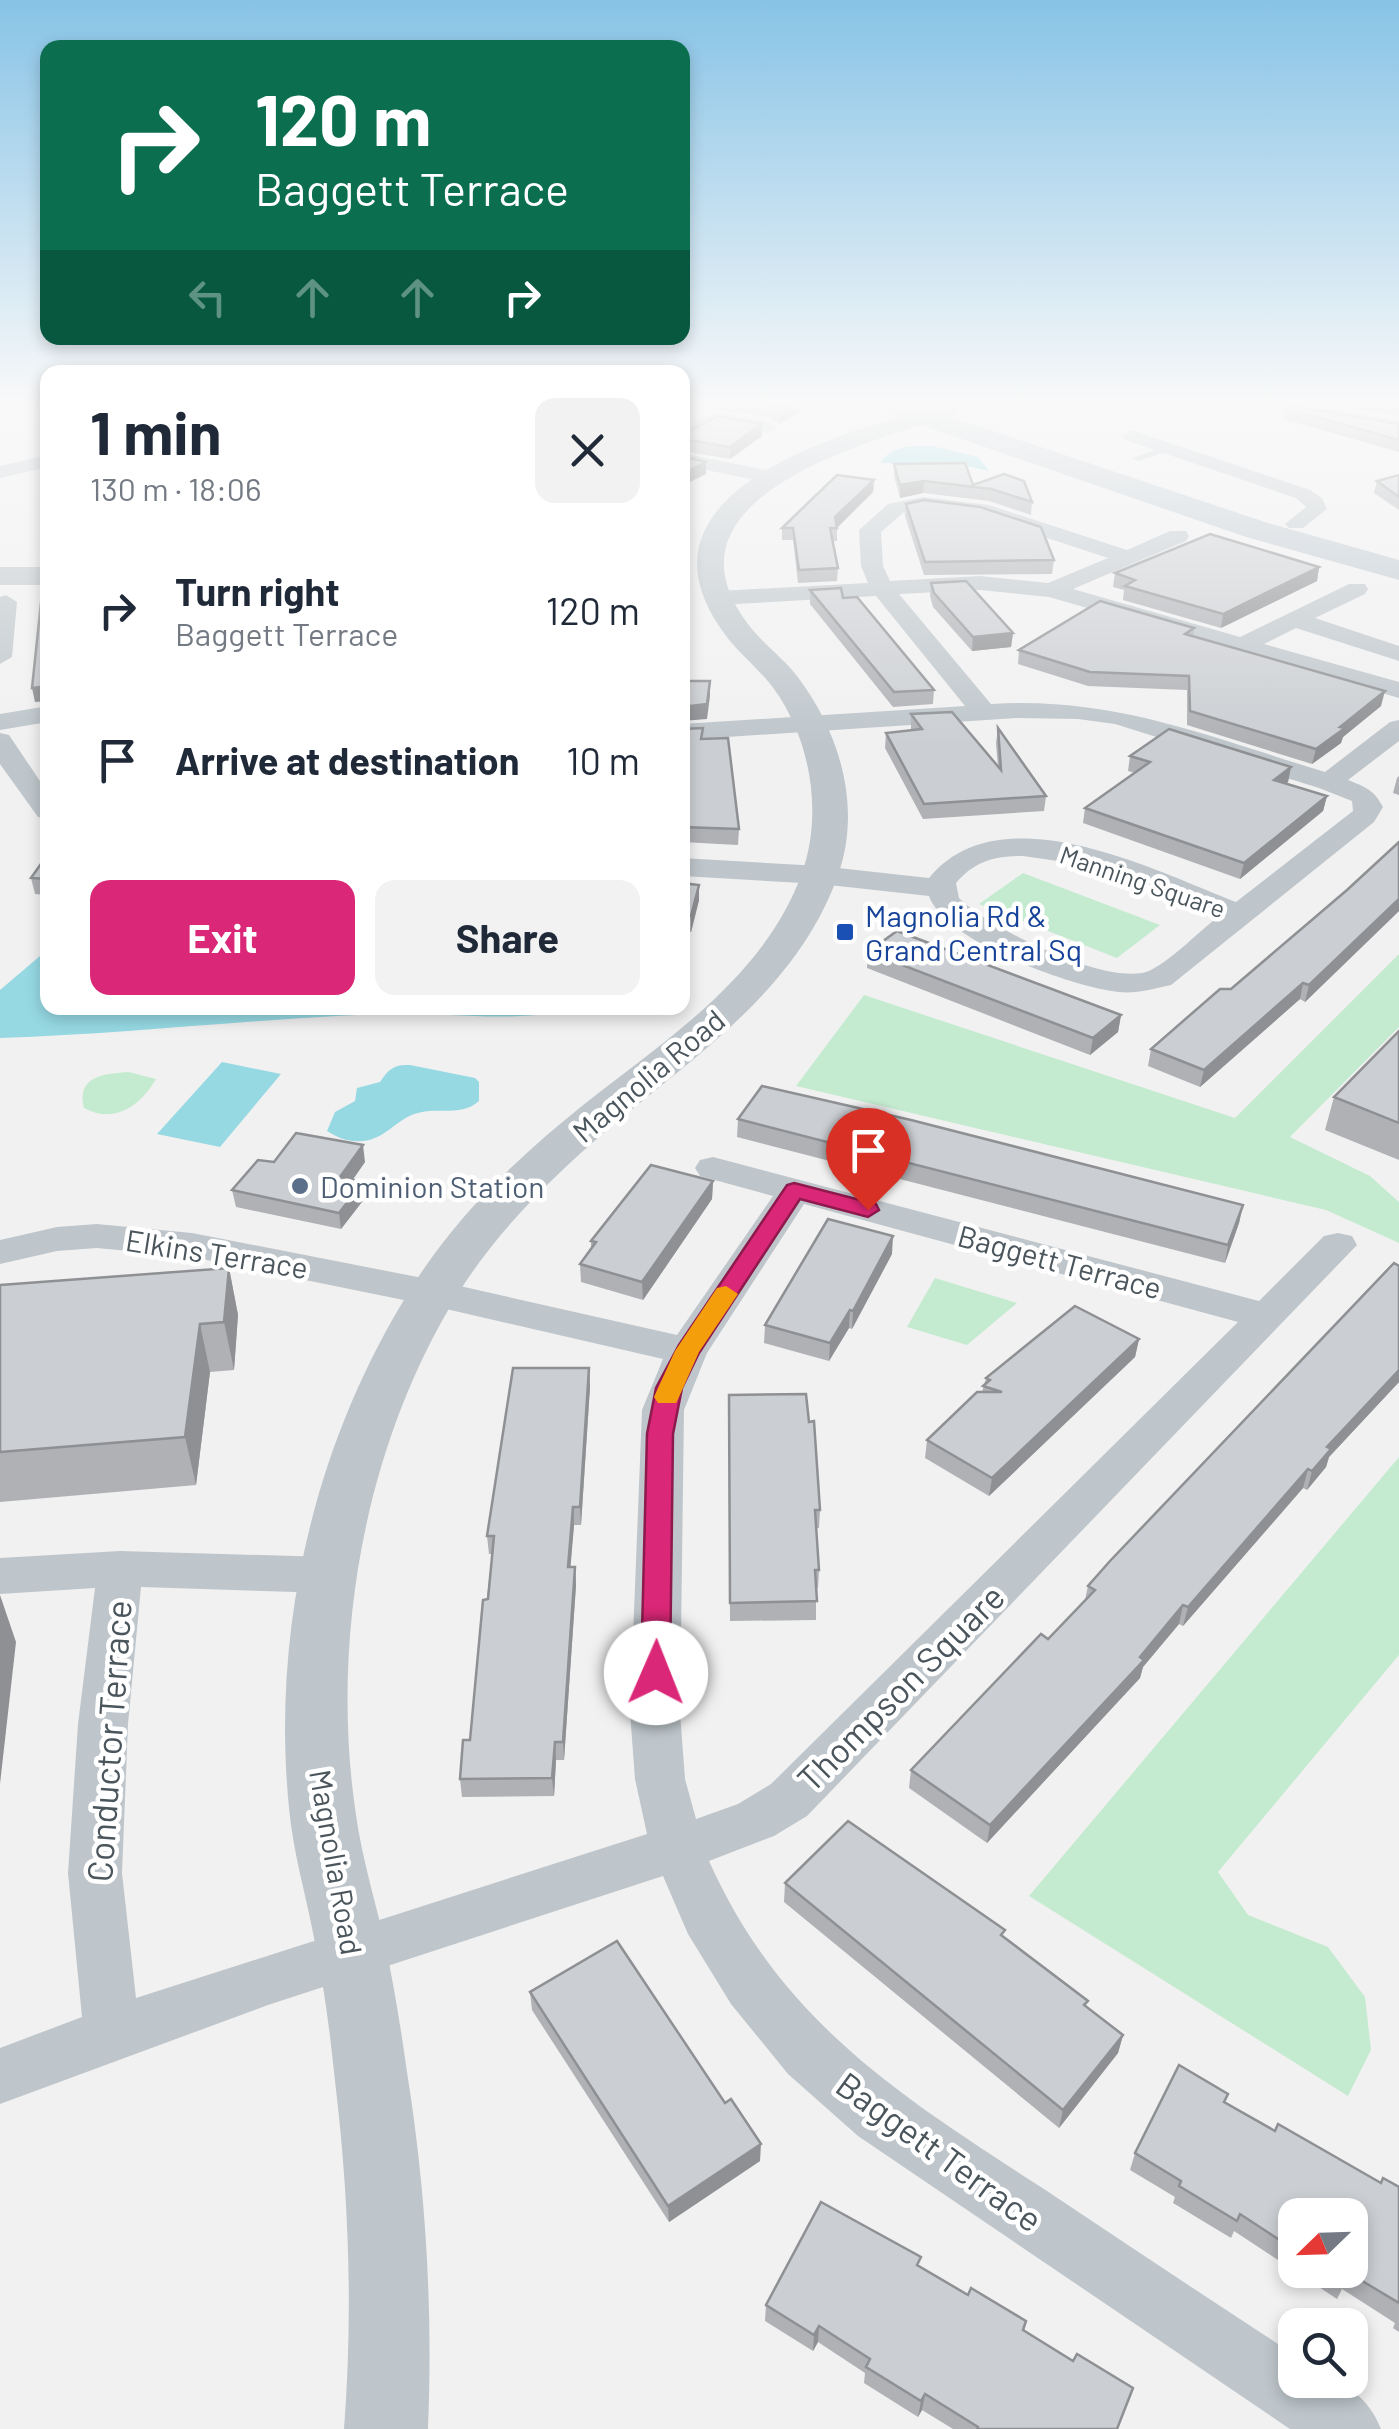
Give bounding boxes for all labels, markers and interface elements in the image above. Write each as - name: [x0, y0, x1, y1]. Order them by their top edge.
- text: 120 m: [255, 76, 431, 160]
- icon: right: [90, 80, 220, 210]
- text: Baggett Terrace: [255, 161, 569, 215]
- icon: left: [180, 270, 235, 325]
- icon: ahead: [285, 270, 340, 325]
- icon: ahead: [390, 270, 445, 325]
- icon: right: [495, 270, 550, 325]
- text: 1 min: [90, 395, 221, 467]
- button: close: [535, 398, 640, 503]
- text: 130 m · 18:06: [90, 469, 261, 507]
- text: Turn right: [175, 568, 340, 614]
- icon: right: [90, 583, 145, 638]
- text: 120 m: [546, 587, 640, 633]
- text: Baggett Terrace: [175, 614, 398, 652]
- icon: arrive: [90, 733, 145, 788]
- text: Arrive at destination: [175, 737, 520, 783]
- text: 10 m: [566, 737, 640, 783]
- street label: Manning Square: [1056, 839, 1230, 923]
- button: Exit: [90, 880, 355, 995]
- button: Share: [375, 880, 640, 995]
- place label: Magnolia Rd & Grand Central Sq: [865, 897, 1082, 967]
- marker: Magnolia Rd & Grand Central Sq: [834, 921, 856, 943]
- street label: Magnolia Road: [565, 1001, 731, 1149]
- pin: [826, 1108, 911, 1211]
- icon: arrive: [841, 1123, 896, 1178]
- place label: Dominion Station: [320, 1168, 544, 1204]
- marker: Dominion Station: [289, 1175, 311, 1197]
- street label: Baggett Terrace: [954, 1217, 1166, 1305]
- street label: Elkins Terrace: [123, 1221, 311, 1285]
- street label: Thompson Square: [788, 1575, 1012, 1799]
- street label: Conductor Terrace: [77, 1599, 139, 1883]
- position arrow: [604, 1621, 708, 1725]
- street label: Magnolia Road: [303, 1767, 371, 1957]
- street label: Baggett Terrace: [829, 2062, 1051, 2240]
- north arrow: [1278, 2198, 1368, 2288]
- map controls: [1278, 2198, 1368, 2398]
- button: search: [1278, 2308, 1368, 2398]

